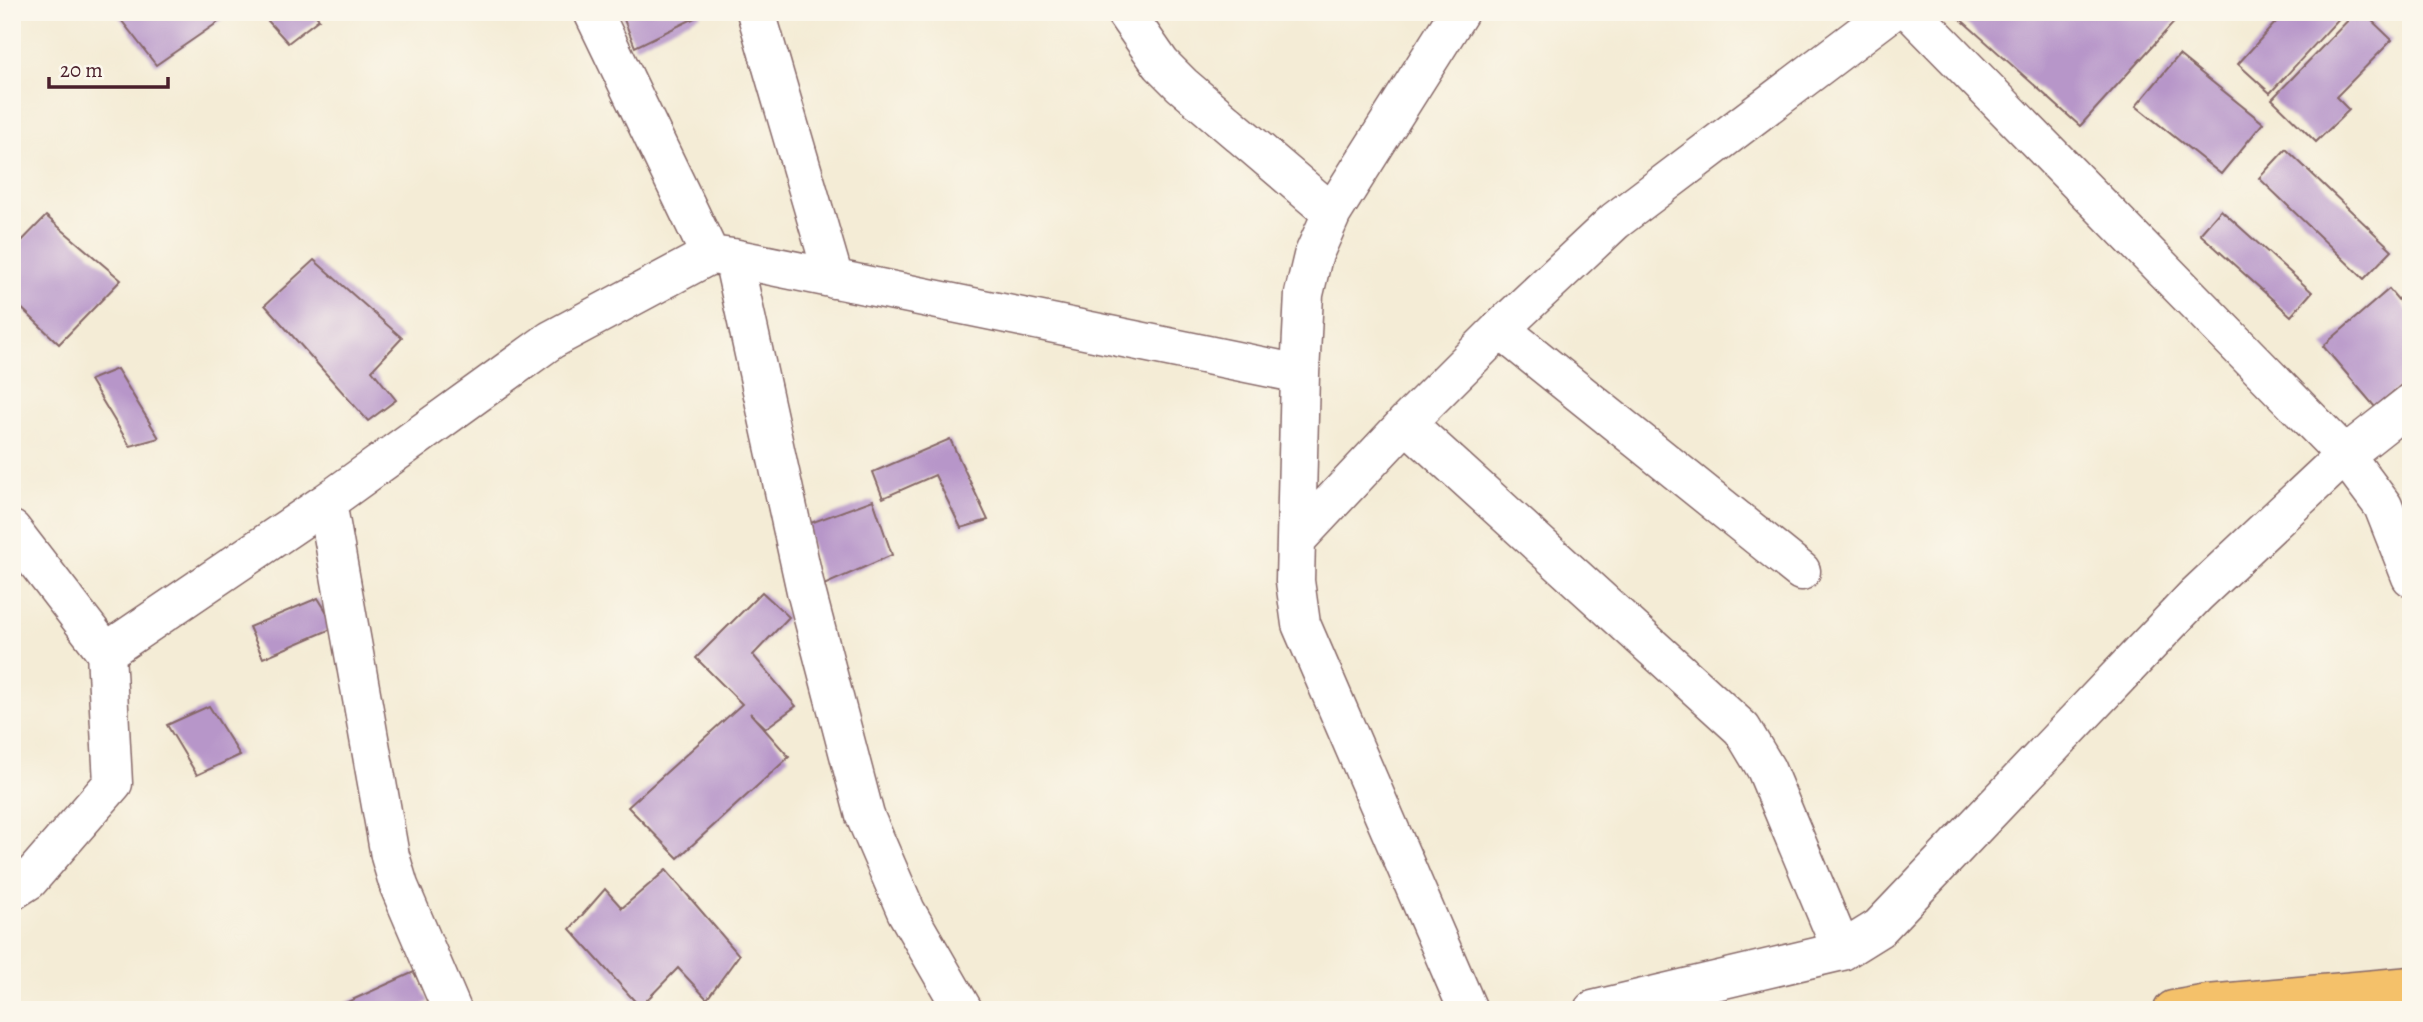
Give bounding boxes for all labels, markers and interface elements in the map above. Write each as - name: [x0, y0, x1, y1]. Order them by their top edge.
- scale bar: [49, 46, 168, 90]
- text: 20 m: [60, 56, 103, 84]

